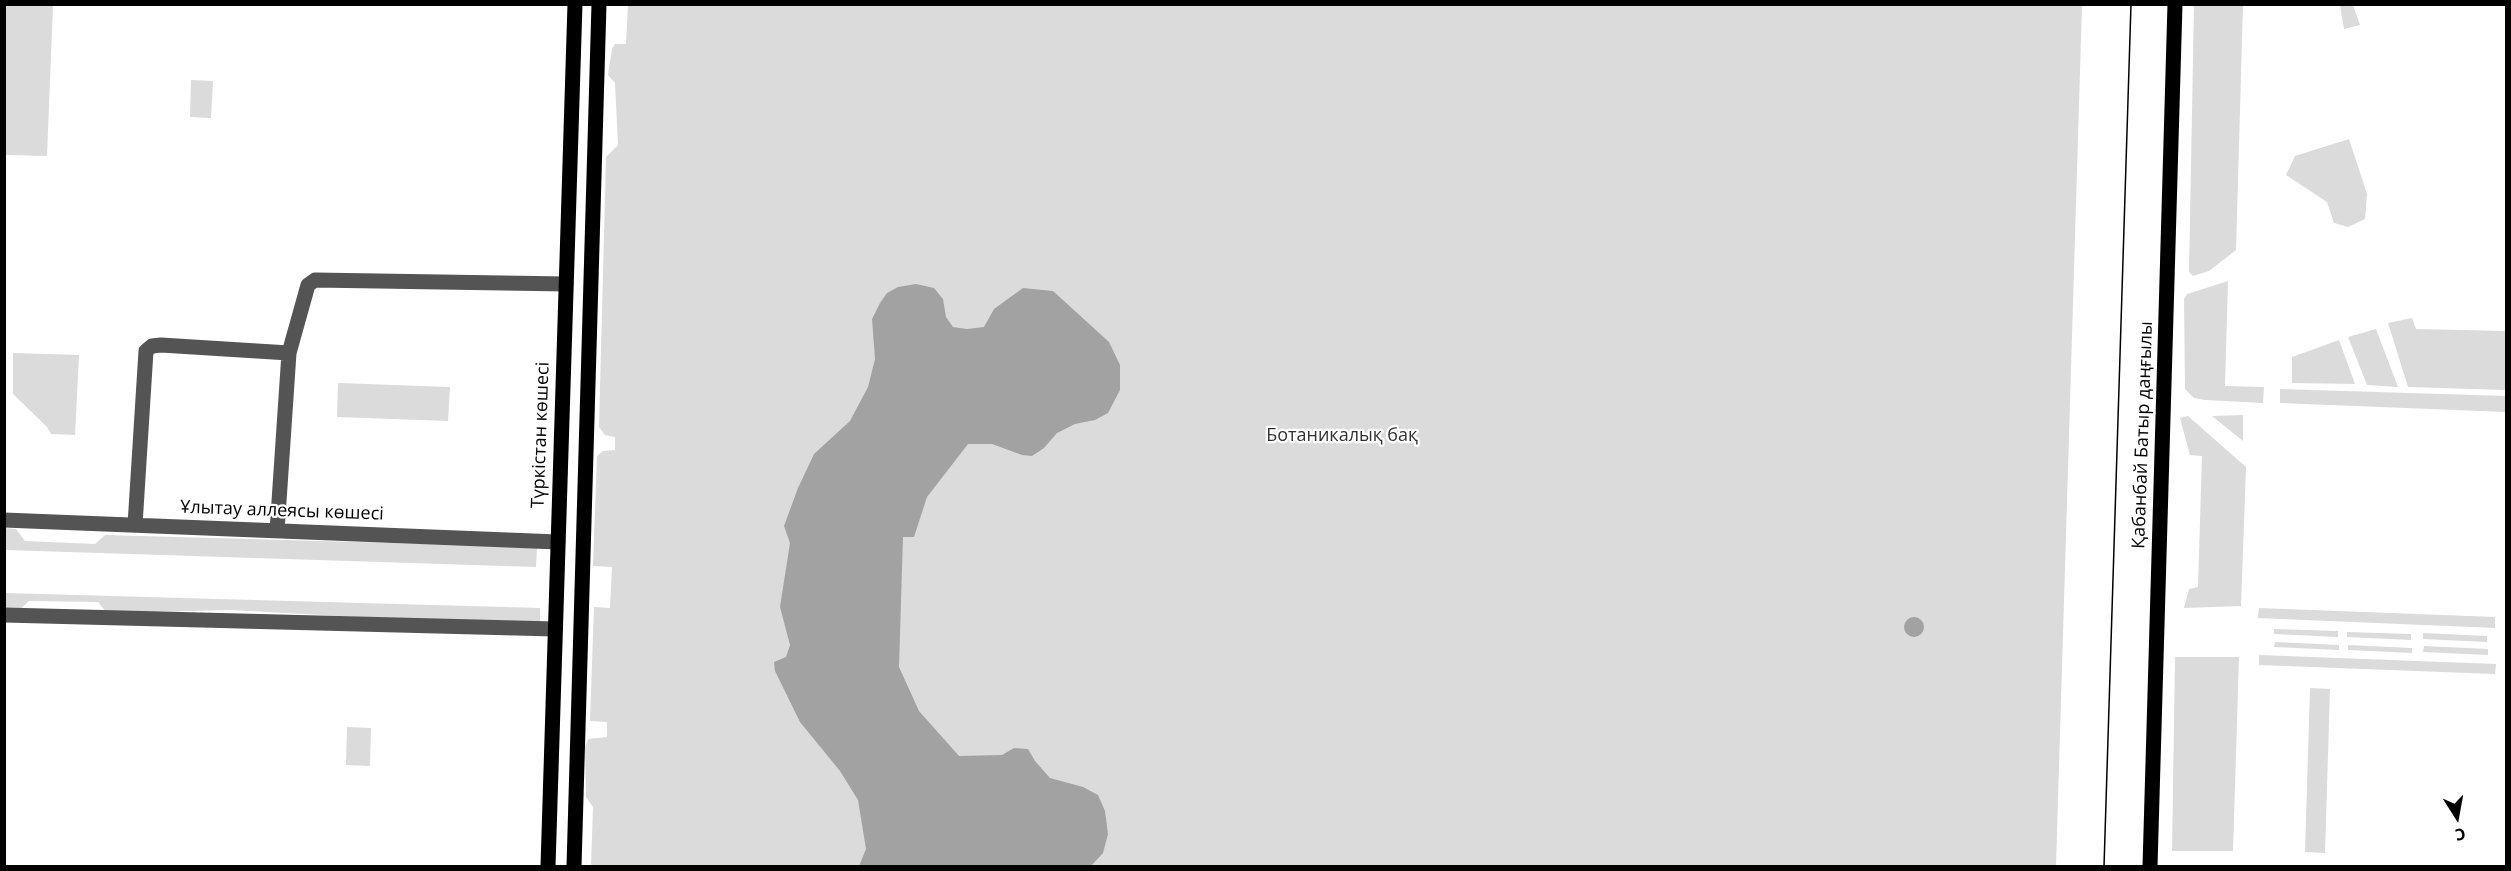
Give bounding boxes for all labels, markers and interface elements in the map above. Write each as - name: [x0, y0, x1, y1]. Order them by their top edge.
- street label: Қабанбай Батыр даңғылы: [2128, 321, 2158, 549]
- street label: Түркістан көшесі: [528, 361, 554, 509]
- park label: Ботаникалық бақ: [1266, 425, 1418, 447]
- street label: Ұлытау аллеясы көшесі: [180, 497, 384, 525]
- north arrow: [2427, 787, 2487, 847]
- text: С: [2453, 823, 2468, 846]

